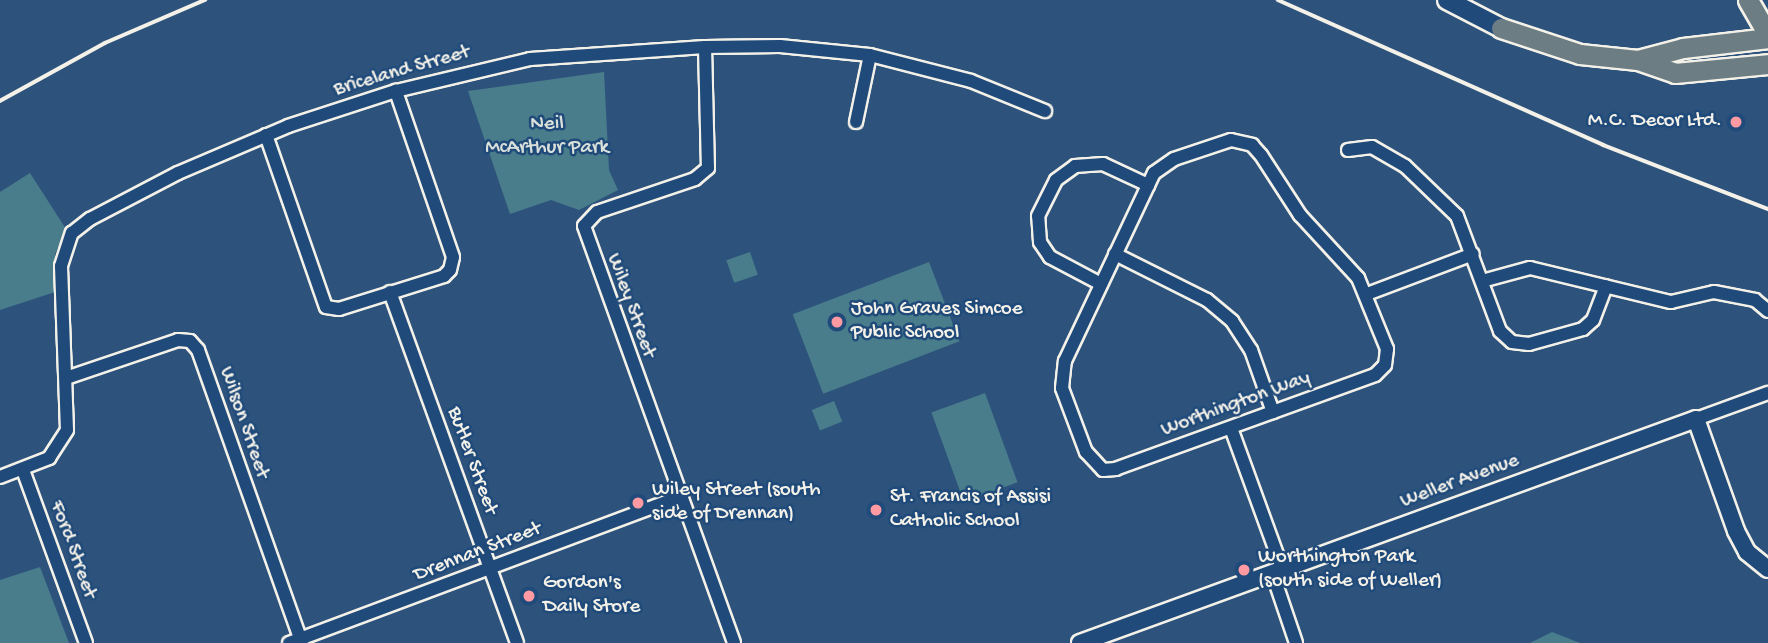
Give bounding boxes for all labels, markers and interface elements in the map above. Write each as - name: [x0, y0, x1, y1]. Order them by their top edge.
- street label: Briceland Street: [331, 41, 473, 103]
- place label: M.C. Decor Ltd.: [1588, 109, 1722, 135]
- park label: Neil McArthur Park: [485, 112, 609, 162]
- marker: M.C. Decor Ltd.: [1728, 114, 1744, 130]
- street label: Wiley Street: [599, 250, 661, 362]
- place label: John Graves Simcoe Public School: [851, 297, 1022, 347]
- marker: John Graves Simcoe Public School: [829, 314, 845, 330]
- street label: Wilson Street: [212, 364, 274, 482]
- street label: Worthington Way: [1158, 366, 1314, 444]
- street label: Butler Street: [440, 404, 502, 518]
- street label: Weller Avenue: [1397, 449, 1523, 515]
- place label: Wiley Street (south side of Drennan): [652, 478, 820, 528]
- place label: St. Francis of Assisi Catholic School: [890, 485, 1051, 535]
- marker: Wiley Street (south side of Drennan): [630, 495, 646, 511]
- street label: Ford Street: [43, 498, 101, 602]
- marker: St. Francis of Assisi Catholic School: [868, 502, 884, 518]
- street label: Drennan Street: [411, 517, 545, 589]
- place label: Worthington Park (south side of Weller): [1258, 545, 1442, 595]
- marker: Worthington Park (south side of Weller): [1236, 562, 1252, 578]
- place label: Gordon's Daily Store: [543, 571, 640, 621]
- marker: Gordon's Daily Store: [521, 588, 537, 604]

